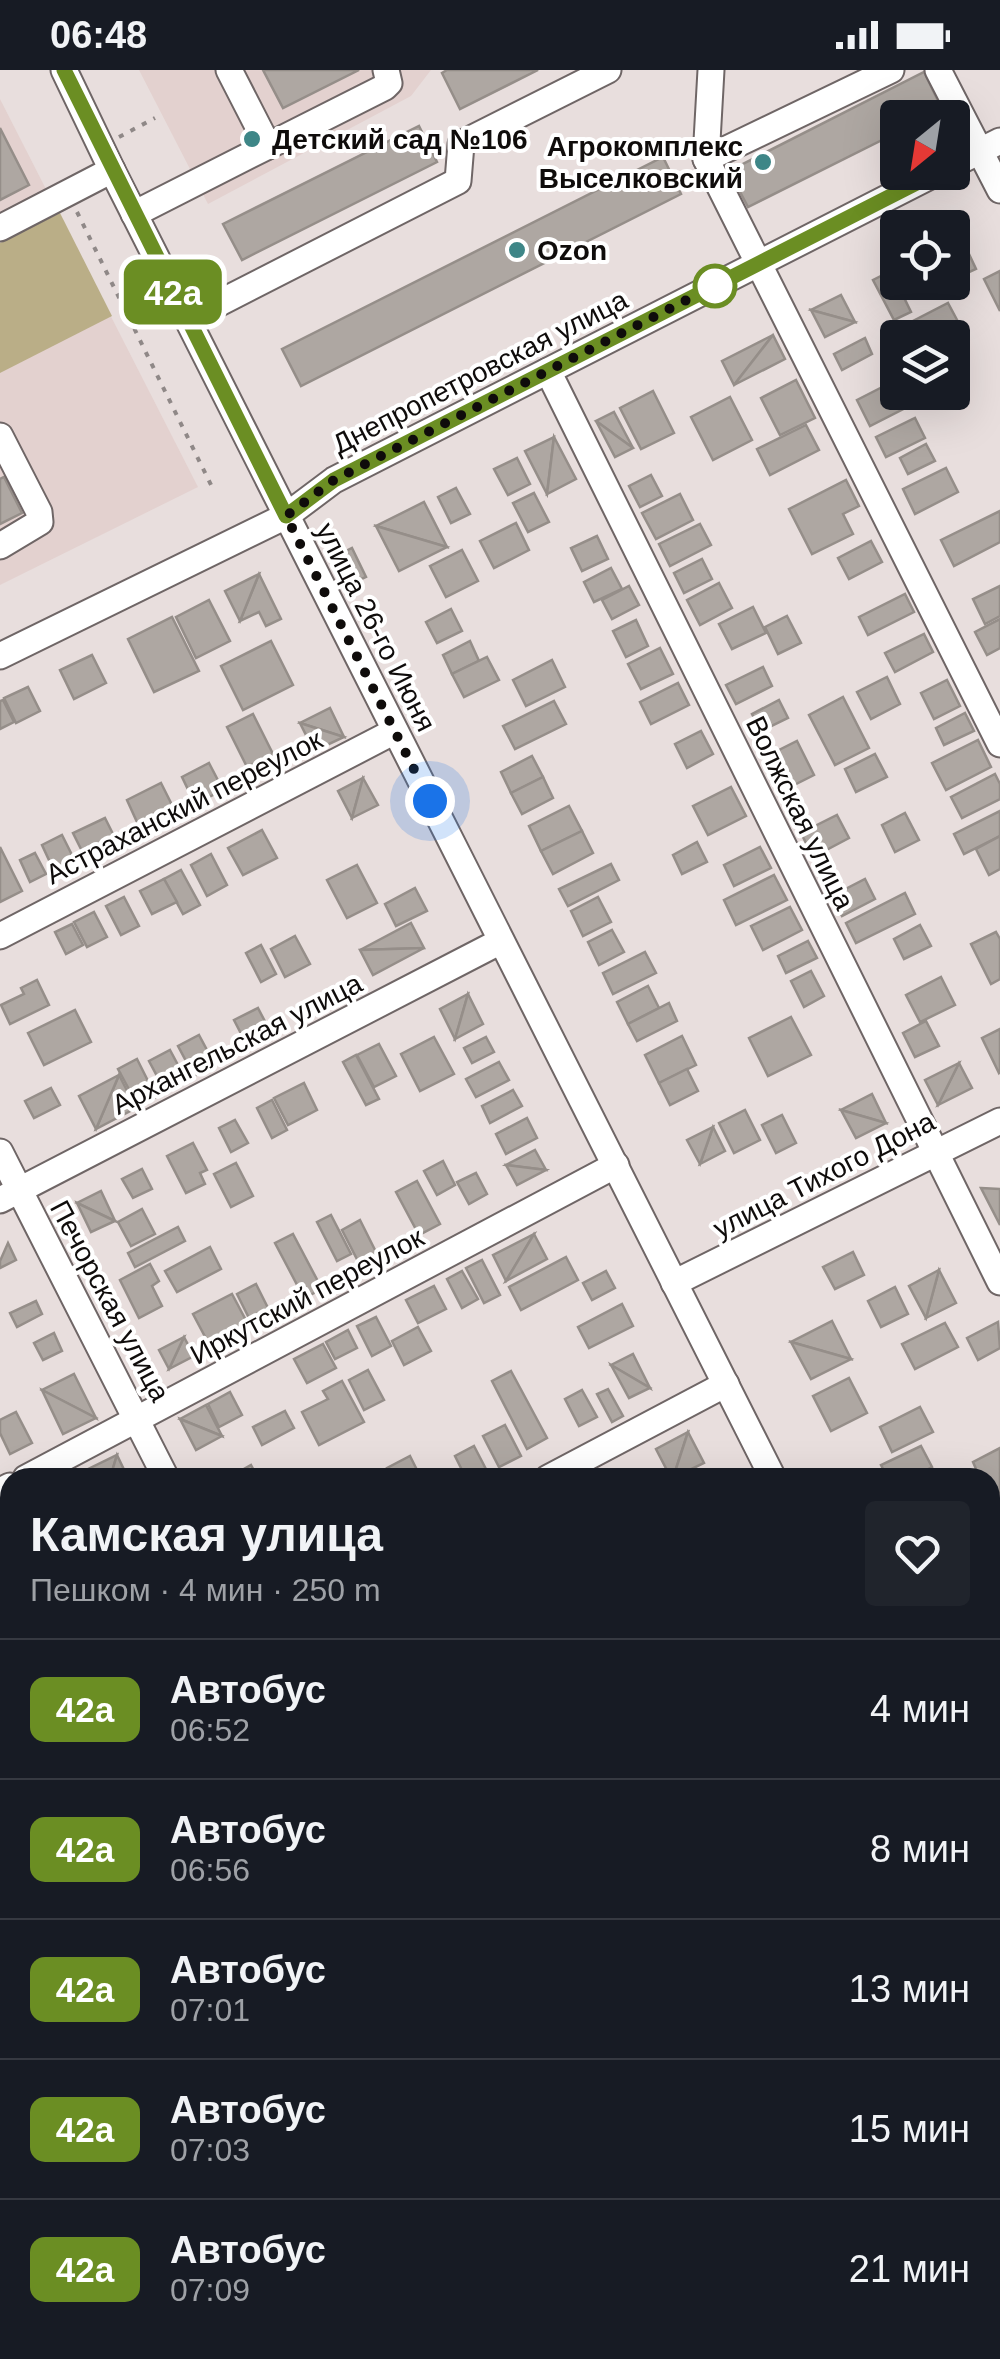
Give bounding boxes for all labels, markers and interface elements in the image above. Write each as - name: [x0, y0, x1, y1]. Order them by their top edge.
- text: 06:48: [50, 14, 147, 56]
- north arrow: [880, 100, 970, 190]
- map controls: [880, 100, 970, 410]
- place label: Детский сад №106: [272, 124, 528, 155]
- marker: Детский сад №106: [241, 128, 263, 150]
- place label: Агрокомплекс Выселковский: [539, 131, 743, 194]
- marker: Агрокомплекс Выселковский: [752, 151, 774, 173]
- button: locate: [880, 210, 970, 300]
- place label: Ozon: [537, 235, 607, 266]
- marker: Ozon: [506, 239, 528, 261]
- line badge: 42a: [116, 260, 230, 324]
- unlabelled marker: [694, 265, 736, 307]
- text: 42a: [144, 273, 202, 312]
- street label: Днепропетровская улица: [327, 284, 633, 460]
- button: layers: [880, 320, 970, 410]
- street label: улица 26-го Июня: [310, 518, 442, 736]
- street label: Волжская улица: [740, 711, 860, 915]
- street label: Астраханский переулок: [41, 723, 328, 890]
- your location: [405, 776, 455, 826]
- street label: Архангельская улица: [107, 967, 367, 1121]
- street label: улица Тихого Дона: [708, 1106, 940, 1244]
- street label: Печорская улица: [44, 1195, 176, 1407]
- street label: Иркутский переулок: [185, 1221, 429, 1371]
- button: heart: [865, 1501, 970, 1606]
- text: Камская улица: [30, 1508, 383, 1561]
- text: Пешком · 4 мин · 250 m: [30, 1572, 381, 1608]
- text: Автобус: [170, 1669, 326, 1711]
- text: 4 мин: [870, 1688, 970, 1730]
- text: 42a: [56, 1690, 114, 1729]
- text: 06:52: [170, 1712, 250, 1748]
- text: Автобус: [170, 1809, 326, 1851]
- text: 8 мин: [870, 1828, 970, 1870]
- text: 42a: [56, 1830, 114, 1869]
- text: 06:56: [170, 1852, 250, 1888]
- text: Автобус: [170, 1949, 326, 1991]
- text: 13 мин: [849, 1968, 970, 2010]
- text: 42a: [56, 1970, 114, 2009]
- text: 07:01: [170, 1992, 250, 2028]
- text: Автобус: [170, 2089, 326, 2131]
- text: 15 мин: [849, 2108, 970, 2150]
- text: 42a: [56, 2110, 114, 2149]
- text: 07:03: [170, 2132, 250, 2168]
- text: Автобус: [170, 2229, 326, 2271]
- text: 21 мин: [849, 2248, 970, 2290]
- text: 42a: [56, 2250, 114, 2289]
- text: 07:09: [170, 2272, 250, 2308]

